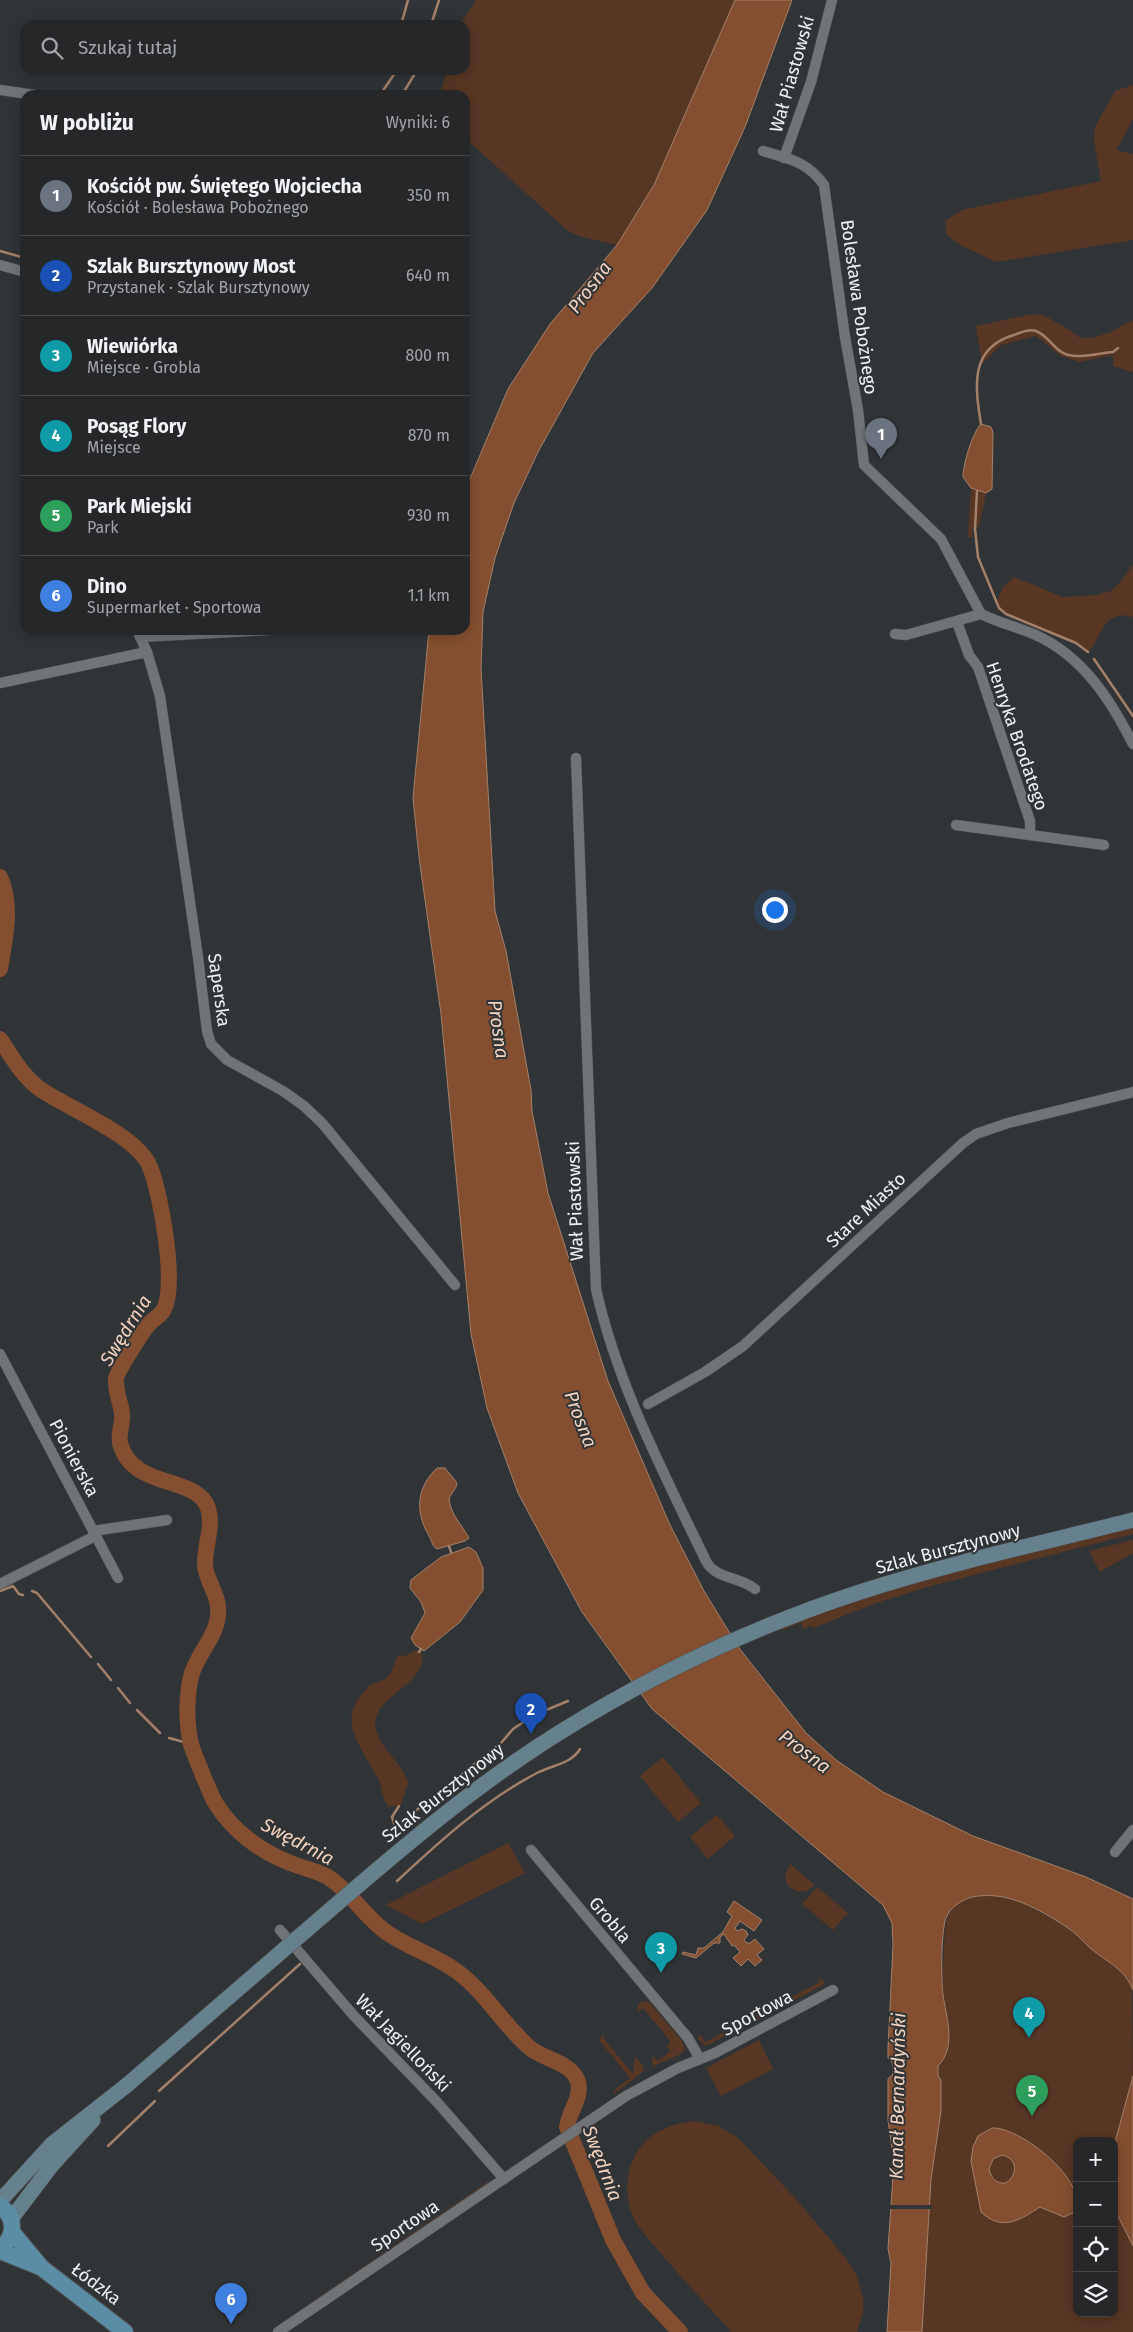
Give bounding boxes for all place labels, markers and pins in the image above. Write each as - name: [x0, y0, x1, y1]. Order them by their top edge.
- pin: 1: [865, 418, 897, 459]
- pin: 2: [515, 1693, 547, 1734]
- pin: 3: [645, 1932, 677, 1973]
- pin: 4: [1013, 1997, 1045, 2038]
- pin: 5: [1016, 2075, 1048, 2116]
- pin: 6: [215, 2283, 247, 2324]

